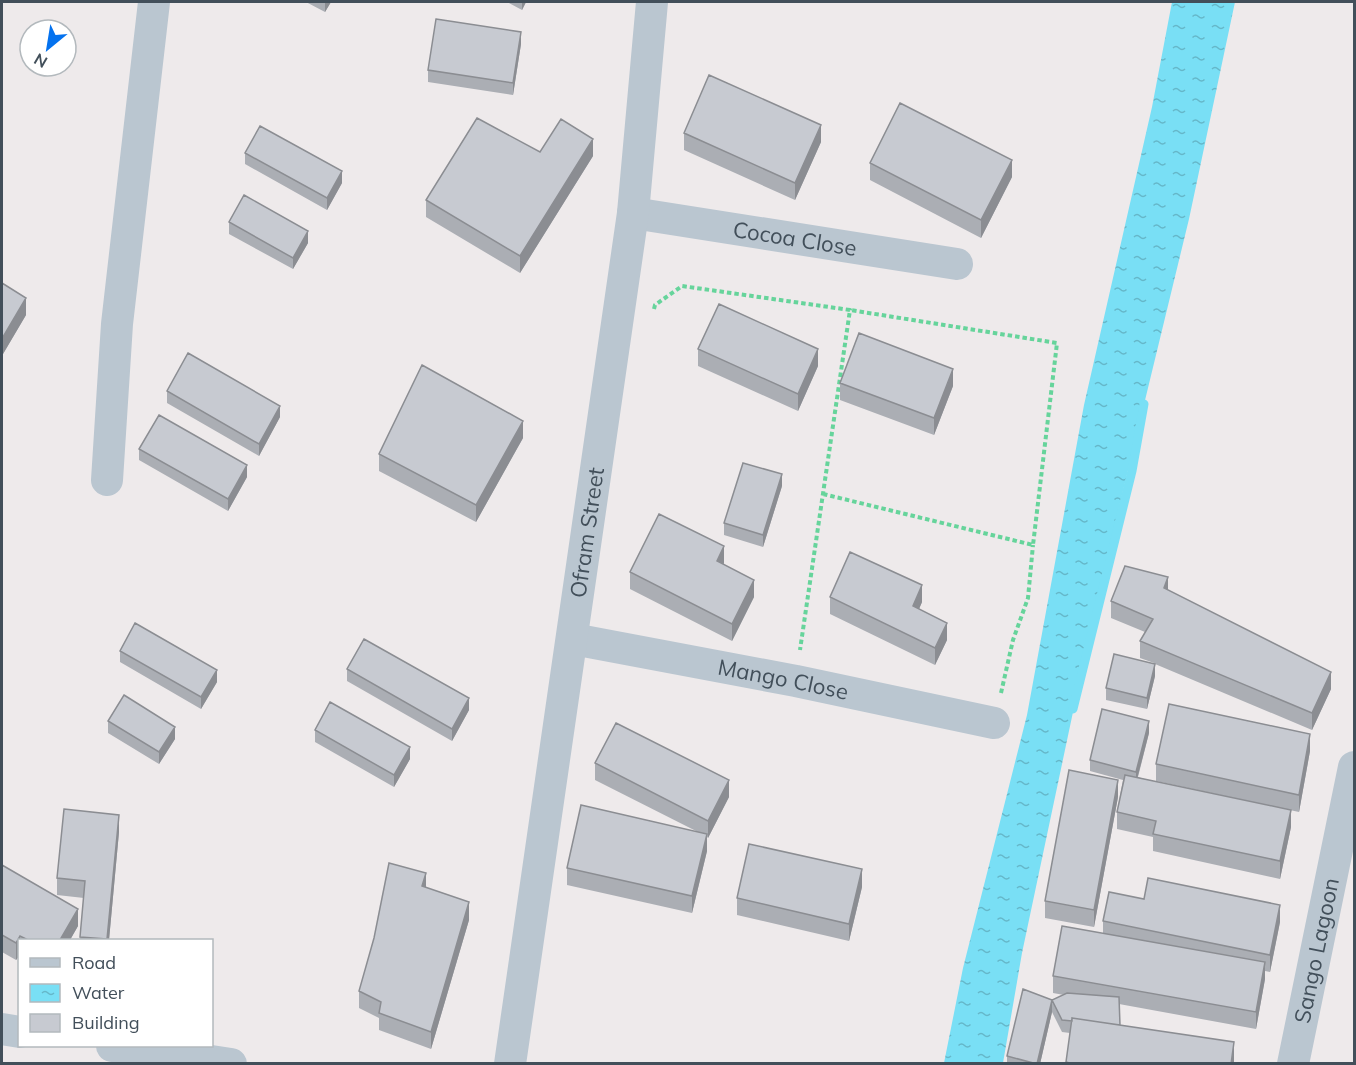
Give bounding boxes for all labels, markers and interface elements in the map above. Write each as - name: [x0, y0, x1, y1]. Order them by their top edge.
- north arrow: [18, 18, 78, 78]
- text: N: [30, 49, 51, 73]
- street label: Cocoa Close: [731, 215, 859, 262]
- street label: Ofram Street: [564, 465, 610, 600]
- street label: Mango Close: [716, 653, 851, 706]
- street label: Sango Lagoon: [1288, 875, 1345, 1026]
- legend: [18, 939, 213, 1047]
- text: Road: [72, 951, 116, 974]
- text: Water: [72, 981, 125, 1004]
- text: Building: [72, 1011, 140, 1034]

